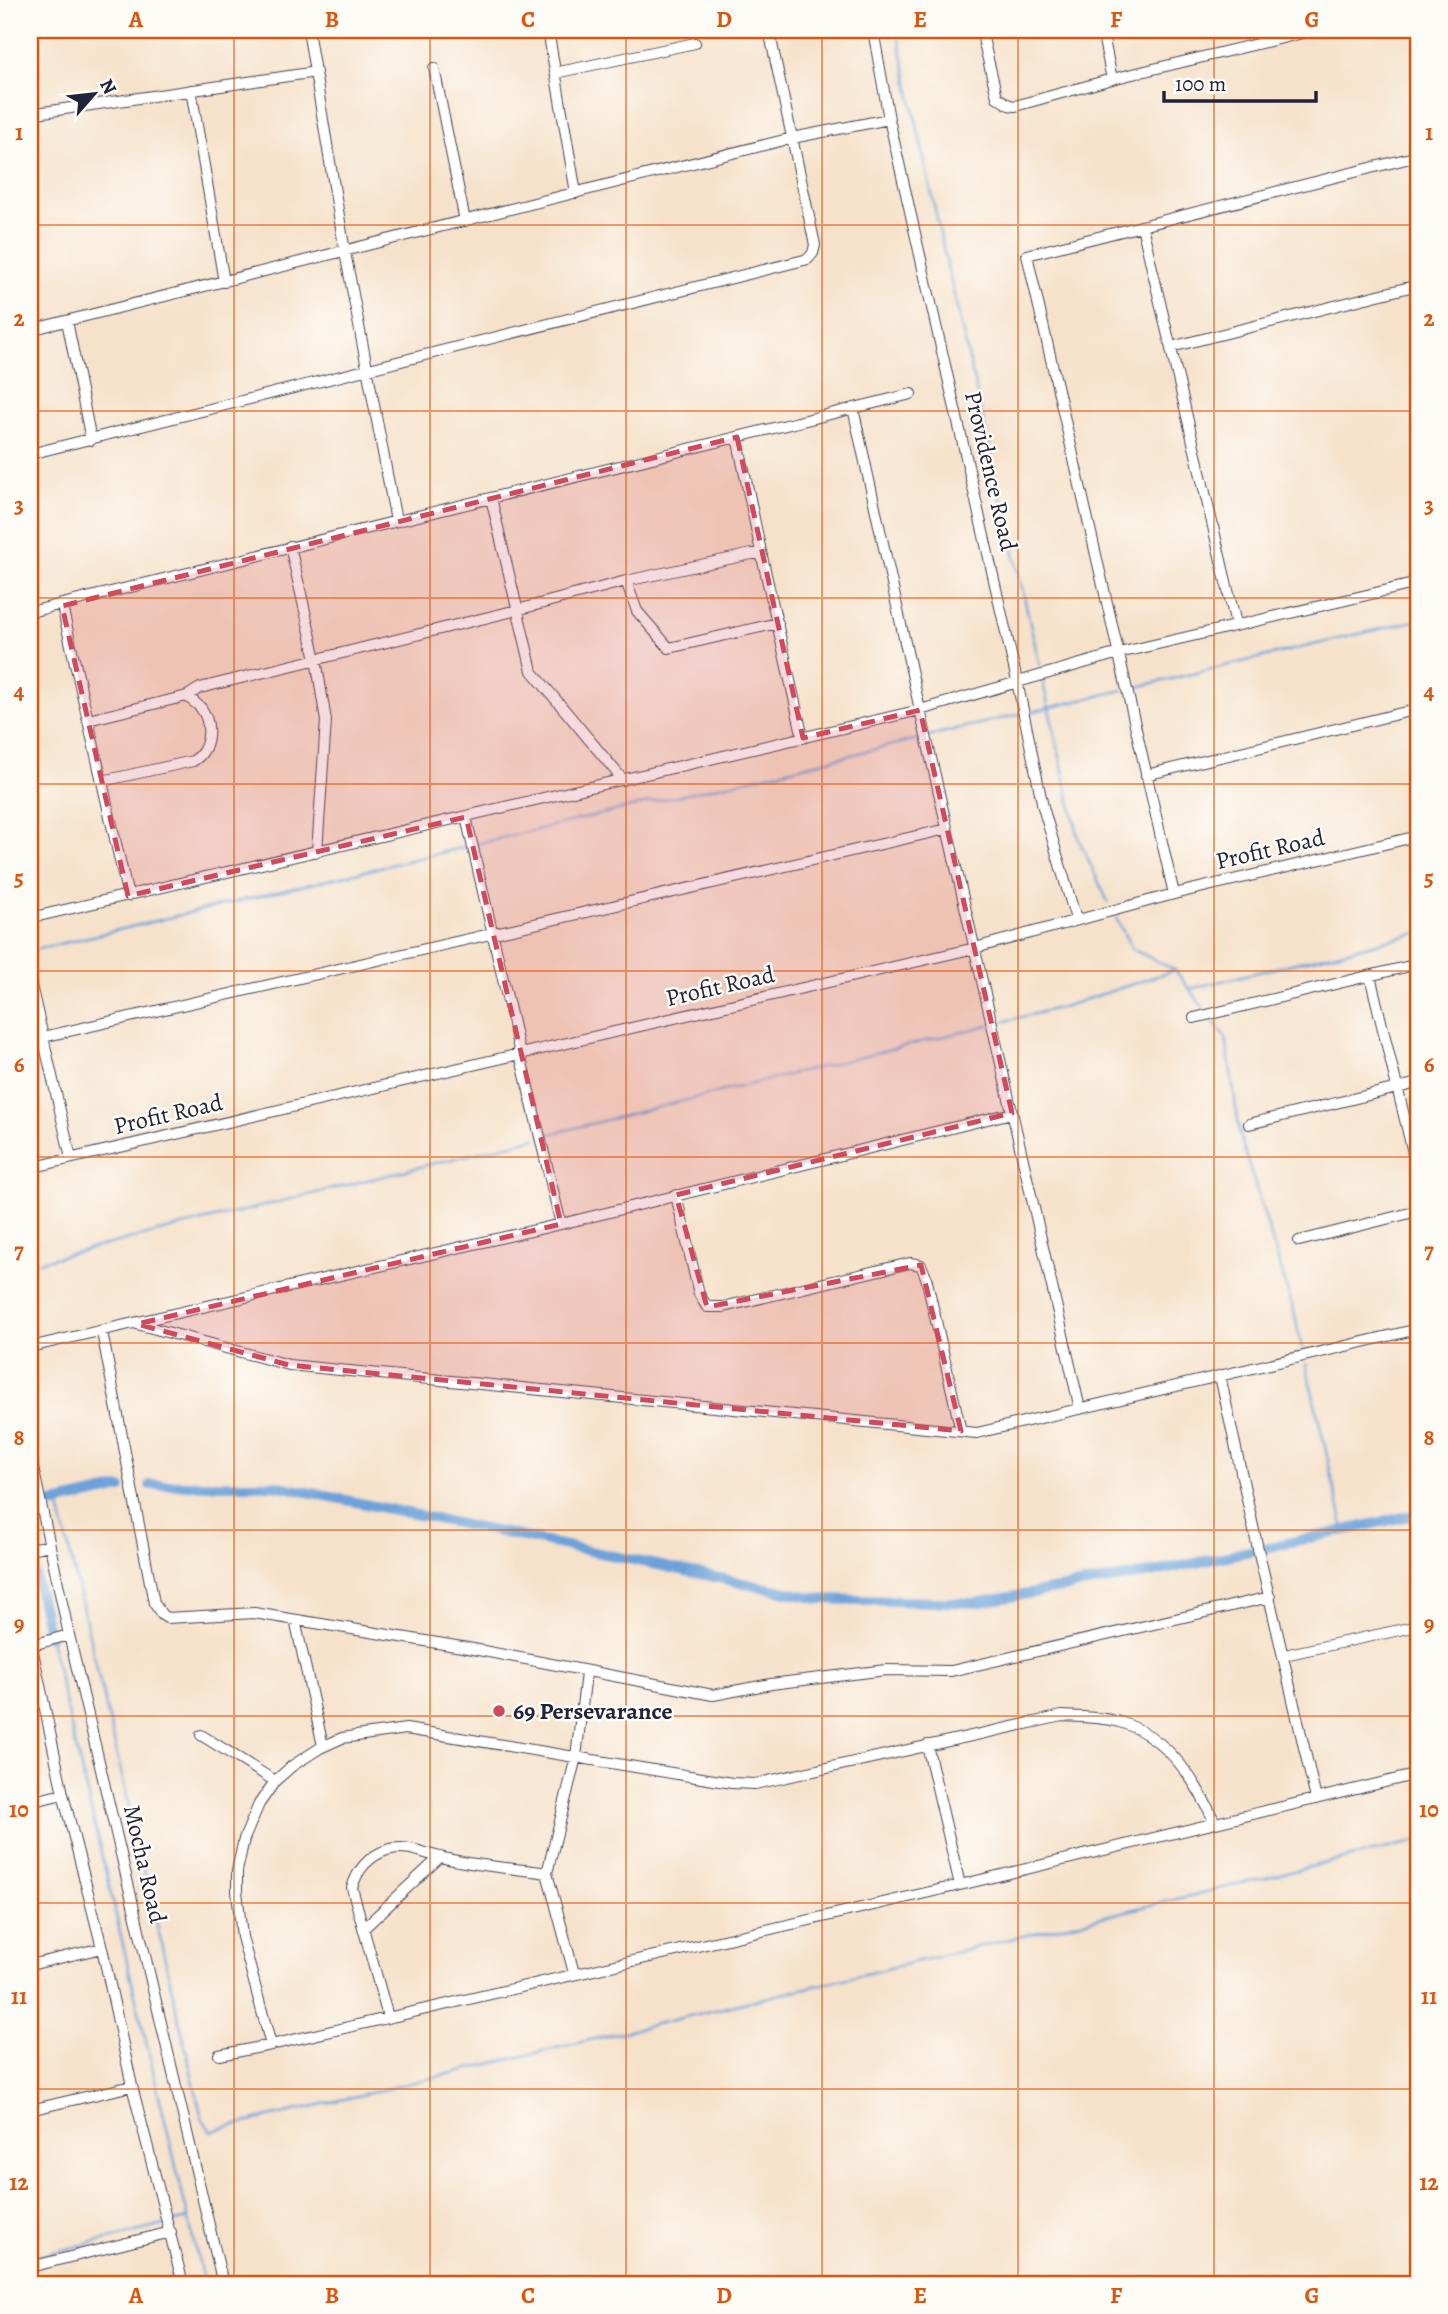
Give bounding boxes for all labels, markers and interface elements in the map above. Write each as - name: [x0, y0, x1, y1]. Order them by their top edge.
- text: A: [128, 4, 144, 35]
- text: B: [325, 4, 339, 35]
- text: C: [521, 4, 535, 35]
- text: D: [716, 4, 732, 35]
- text: E: [913, 4, 927, 35]
- text: F: [1110, 4, 1123, 35]
- text: G: [1304, 4, 1320, 35]
- north arrow: [60, 60, 130, 130]
- scale bar: [1164, 60, 1317, 104]
- text: 100 m: [1175, 70, 1226, 98]
- text: N: [93, 74, 123, 99]
- text: 1: [15, 117, 23, 148]
- text: 1: [1425, 117, 1433, 148]
- text: 2: [13, 303, 25, 334]
- text: 2: [1423, 303, 1435, 334]
- street label: Providence Road: [957, 388, 1025, 554]
- text: 3: [14, 490, 24, 521]
- text: 3: [1424, 490, 1434, 521]
- text: 4: [14, 676, 25, 707]
- text: 4: [1424, 676, 1435, 707]
- street label: Profit Road: [1213, 821, 1328, 877]
- text: 5: [14, 862, 24, 893]
- text: 5: [1424, 862, 1434, 893]
- street label: Profit Road: [663, 958, 778, 1014]
- text: 6: [14, 1049, 25, 1080]
- text: 6: [1424, 1049, 1435, 1080]
- street label: Profit Road: [111, 1086, 226, 1142]
- text: 7: [14, 1235, 24, 1266]
- text: 7: [1424, 1235, 1434, 1266]
- text: 8: [13, 1422, 25, 1453]
- text: 8: [1423, 1422, 1435, 1453]
- text: 9: [14, 1608, 24, 1639]
- text: 9: [1424, 1608, 1434, 1639]
- place label: 69 Persevarance: [513, 1695, 673, 1727]
- marker: 69 Persevarance: [491, 1703, 507, 1719]
- text: 10: [9, 1794, 29, 1825]
- text: 10: [1419, 1794, 1439, 1825]
- street label: Mocha Road: [116, 1802, 174, 1927]
- text: 11: [11, 1981, 27, 2012]
- text: 11: [1421, 1981, 1437, 2012]
- text: 12: [9, 2167, 29, 2198]
- text: 12: [1419, 2167, 1439, 2198]
- text: A: [128, 2280, 144, 2311]
- text: B: [325, 2280, 339, 2311]
- text: C: [521, 2280, 535, 2311]
- text: D: [716, 2280, 732, 2311]
- text: E: [913, 2280, 927, 2311]
- text: F: [1110, 2280, 1123, 2311]
- text: G: [1304, 2280, 1320, 2311]

